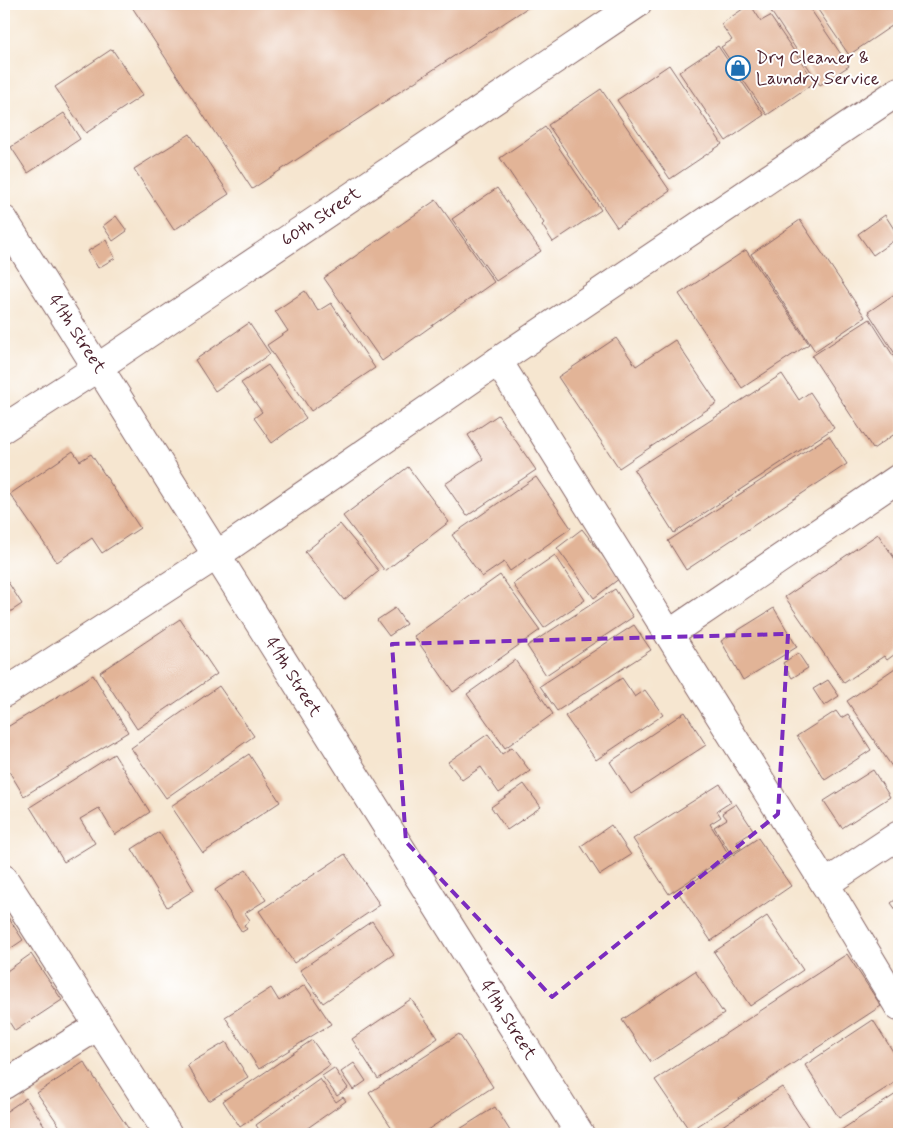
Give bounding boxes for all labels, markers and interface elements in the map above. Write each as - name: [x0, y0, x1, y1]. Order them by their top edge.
- place label: Dry Cleaner & Laundry Service: [756, 46, 879, 91]
- shop icon: Dry Cleaner & Laundry Service: [725, 55, 751, 81]
- street label: 60th Street: [277, 181, 366, 252]
- street label: 41th Street: [42, 290, 112, 379]
- street label: 41th Street: [259, 633, 327, 722]
- street label: 41th Street: [474, 976, 542, 1065]

